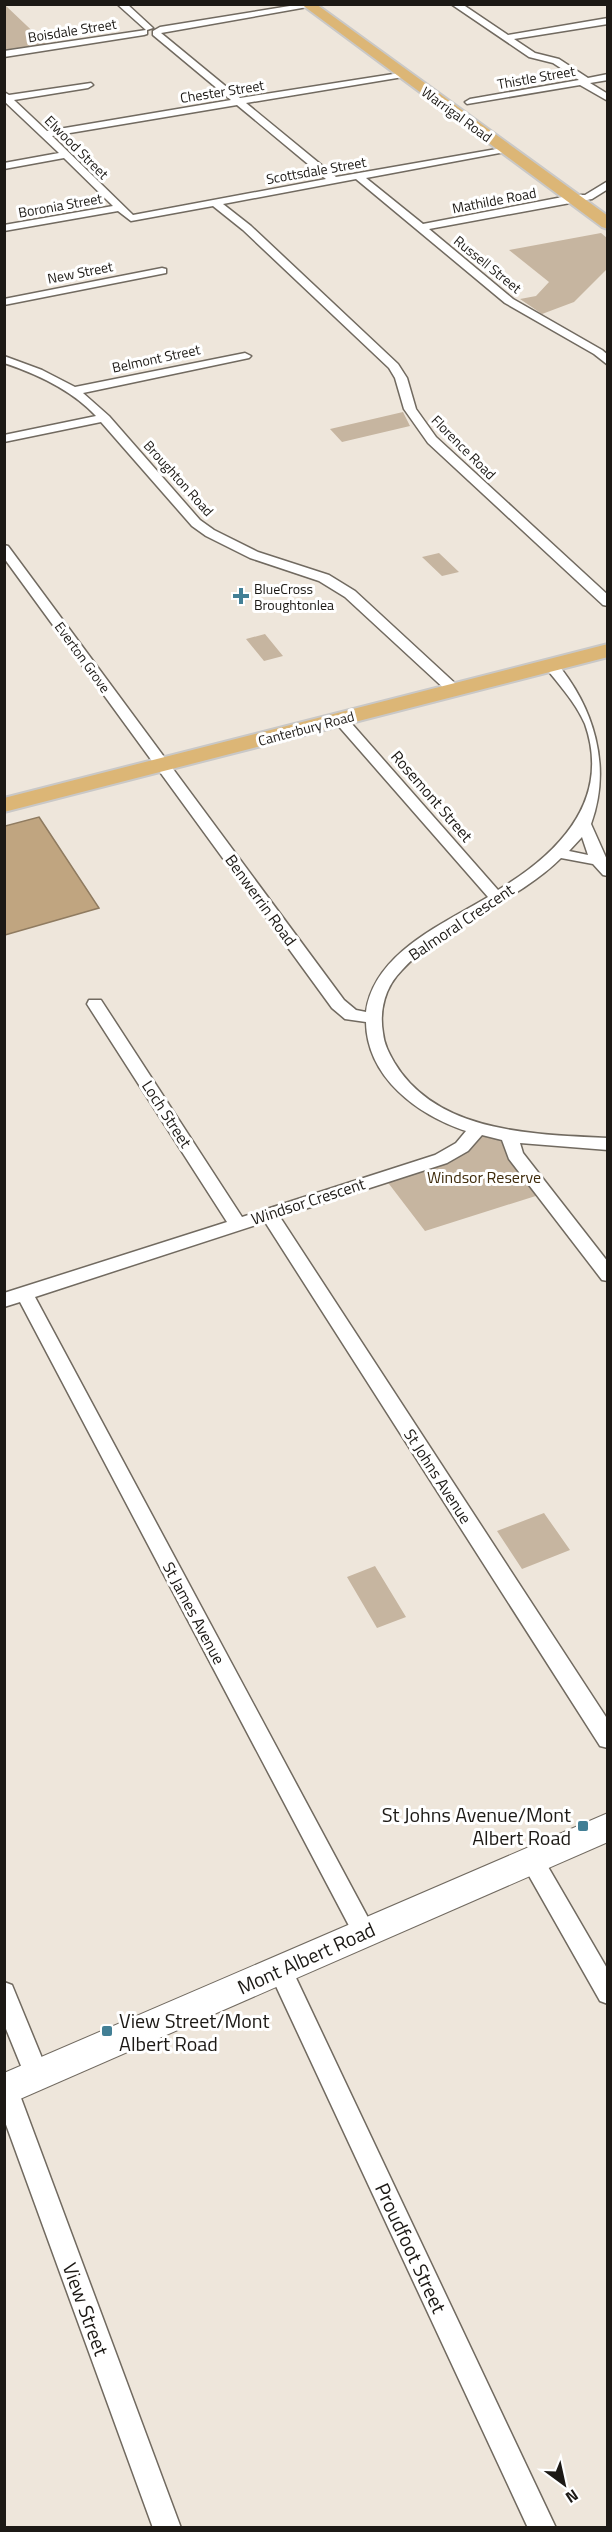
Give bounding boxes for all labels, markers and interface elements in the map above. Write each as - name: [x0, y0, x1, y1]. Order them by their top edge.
- street label: Boisdale Street: [26, 13, 118, 47]
- street label: Thistle Street: [495, 60, 577, 94]
- street label: Chester Street: [179, 74, 266, 108]
- street label: Warrigal Road: [417, 81, 497, 147]
- street label: Elwood Street: [40, 110, 114, 184]
- street label: Scottsdale Street: [264, 151, 368, 189]
- street label: Mathilde Road: [450, 182, 538, 218]
- street label: Boronia Street: [16, 187, 104, 223]
- street label: Russell Street: [450, 230, 526, 298]
- street label: New Street: [45, 255, 115, 289]
- street label: Belmont Street: [110, 338, 202, 378]
- street label: Florence Road: [427, 410, 501, 484]
- street label: Broughton Road: [139, 435, 219, 521]
- place label: BlueCross Broughtonlea: [254, 578, 334, 615]
- marker: BlueCross Broughtonlea: [232, 587, 250, 605]
- street label: Everton Grove: [50, 617, 116, 697]
- street label: Canterbury Road: [256, 705, 356, 751]
- street label: Rosemont Street: [385, 745, 479, 847]
- street label: Benwerrin Road: [220, 849, 302, 951]
- street label: Balmoral Crescent: [403, 878, 519, 966]
- street label: Loch Street: [136, 1075, 198, 1153]
- park label: Windsor Reserve: [427, 1165, 541, 1189]
- street label: Windsor Crescent: [248, 1171, 368, 1231]
- street label: St Johns Avenue: [398, 1424, 478, 1528]
- street label: St James Avenue: [157, 1558, 231, 1668]
- place label: St Johns Avenue/Mont Albert Road: [382, 1799, 571, 1853]
- marker: St Johns Avenue/Mont Albert Road: [576, 1819, 590, 1833]
- street label: Mont Albert Road: [232, 1914, 380, 2002]
- place label: View Street/Mont Albert Road: [119, 2005, 269, 2059]
- marker: View Street/Mont Albert Road: [100, 2024, 114, 2038]
- street label: Proudfoot Street: [367, 2178, 455, 2318]
- street label: View Street: [55, 2258, 117, 2360]
- north arrow: [534, 2454, 594, 2514]
- text: N: [561, 2483, 583, 2510]

